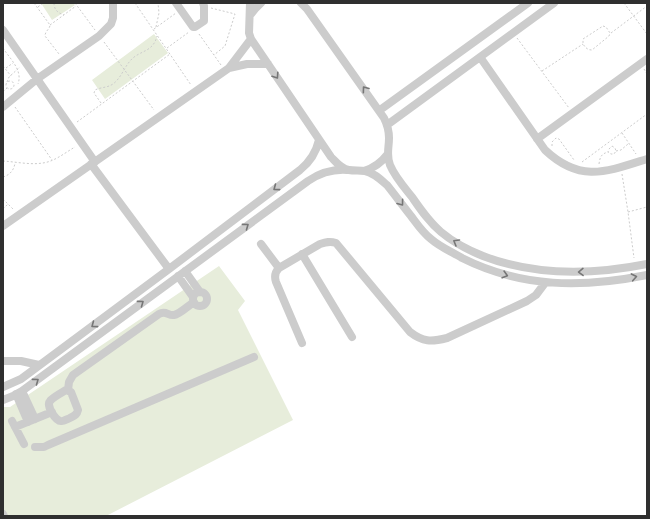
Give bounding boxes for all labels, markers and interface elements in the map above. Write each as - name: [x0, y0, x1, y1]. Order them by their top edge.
- one-way arrow: [271, 72, 279, 79]
- one-way arrow: [362, 86, 370, 93]
- one-way arrow: [274, 184, 281, 191]
- one-way arrow: [396, 199, 404, 206]
- one-way arrow: [241, 224, 248, 231]
- one-way arrow: [453, 240, 460, 247]
- one-way arrow: [578, 268, 584, 276]
- one-way arrow: [502, 270, 509, 279]
- one-way arrow: [631, 274, 637, 282]
- one-way arrow: [137, 301, 144, 308]
- one-way arrow: [91, 320, 98, 327]
- one-way arrow: [32, 378, 39, 385]

